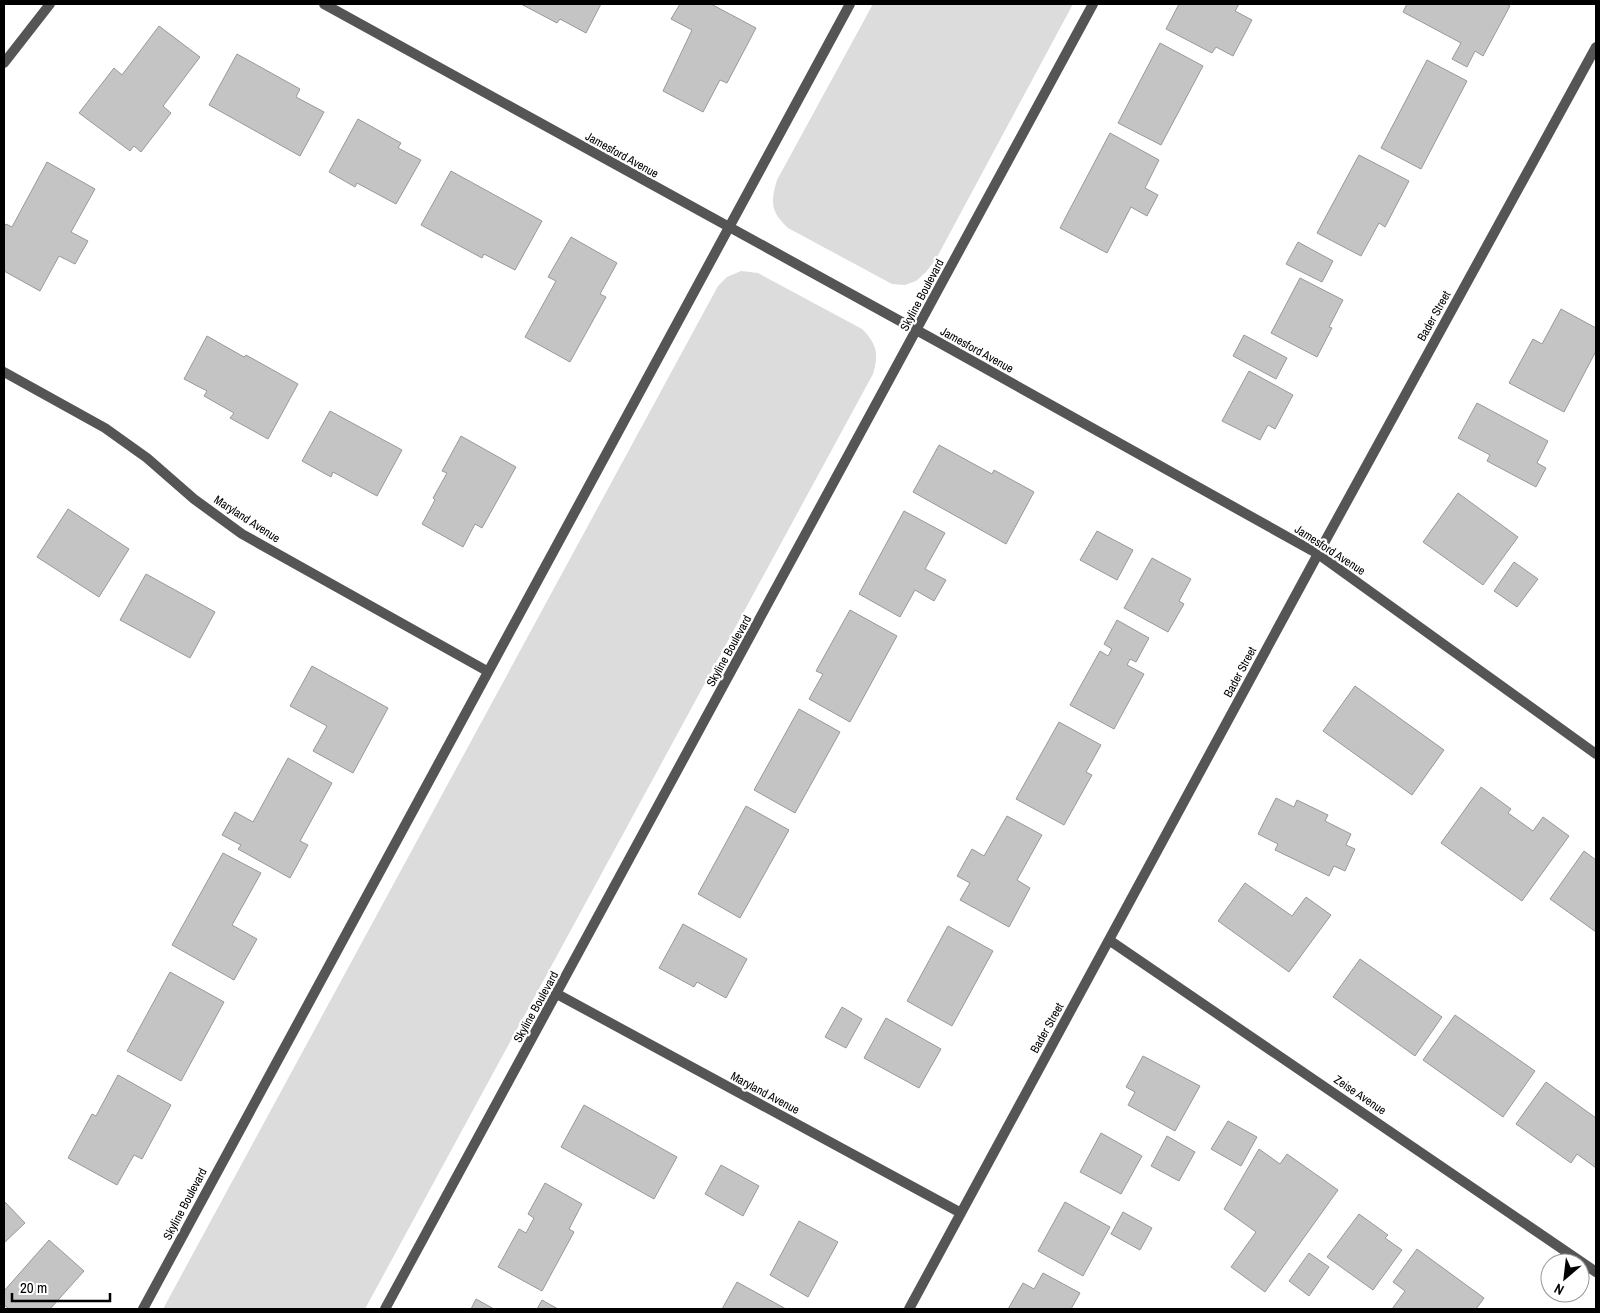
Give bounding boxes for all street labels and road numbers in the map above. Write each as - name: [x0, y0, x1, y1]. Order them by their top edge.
- street label: Jamesford Avenue: [583, 128, 661, 182]
- street label: Skyline Boulevard: [896, 256, 948, 334]
- street label: Bader Street: [1414, 288, 1455, 344]
- street label: Jamesford Avenue: [938, 323, 1016, 377]
- street label: Maryland Avenue: [211, 492, 283, 546]
- street label: Jamesford Avenue: [1292, 521, 1368, 579]
- street label: Skyline Boulevard: [703, 612, 755, 690]
- street label: Bader Street: [1220, 644, 1260, 700]
- street label: Skyline Boulevard: [510, 968, 562, 1046]
- street label: Bader Street: [1027, 1000, 1068, 1056]
- street label: Maryland Avenue: [728, 1068, 802, 1118]
- street label: Zeise Avenue: [1331, 1072, 1389, 1118]
- street label: Skyline Boulevard: [159, 1165, 211, 1243]

